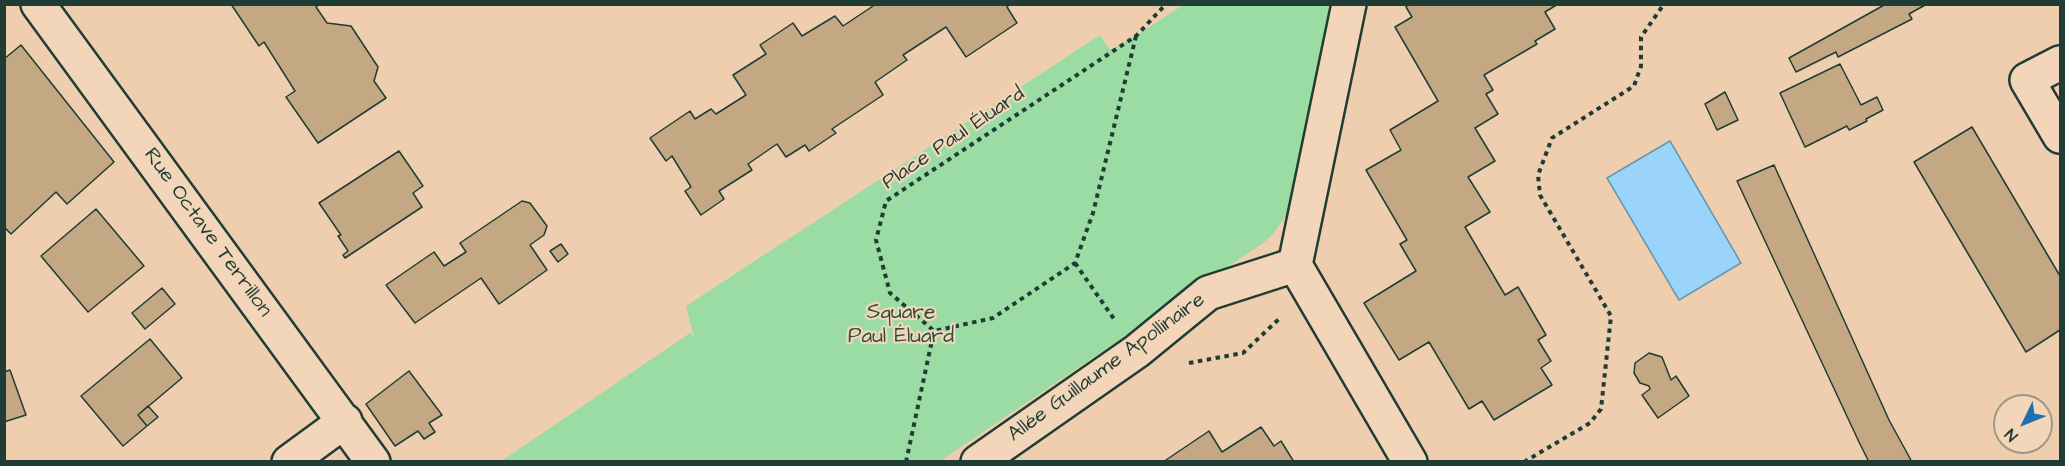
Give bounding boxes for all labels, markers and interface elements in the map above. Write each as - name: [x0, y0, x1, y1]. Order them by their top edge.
- street label: Place Paul Éluard: [878, 82, 1030, 196]
- street label: Rue Octave Terrillon: [137, 144, 277, 322]
- street label: Allée Guillaume Apollinaire: [1003, 288, 1211, 448]
- park label: Square Paul Éluard: [848, 301, 954, 351]
- north arrow: [1993, 394, 2053, 454]
- text: N: [2000, 424, 2023, 446]

